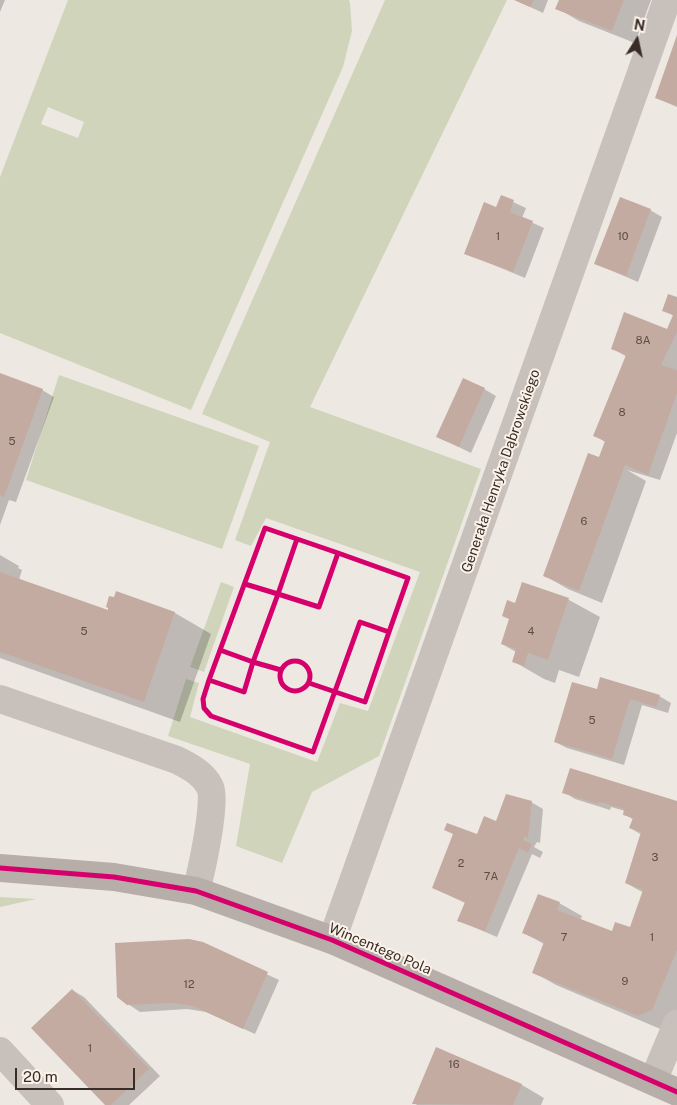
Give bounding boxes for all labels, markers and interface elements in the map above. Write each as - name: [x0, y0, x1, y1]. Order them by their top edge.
- north arrow: [612, 15, 662, 65]
- text: N: [633, 16, 646, 34]
- house number: 1: [496, 230, 500, 244]
- house number: 10: [617, 230, 629, 244]
- house number: 8A: [636, 334, 650, 348]
- street label: Generała Henryka Dąbrowskiego: [458, 367, 544, 575]
- house number: 8: [618, 406, 626, 420]
- house number: 5: [8, 435, 16, 449]
- house number: 6: [581, 515, 587, 529]
- house number: 5: [80, 625, 88, 639]
- house number: 4: [528, 625, 534, 639]
- house number: 5: [588, 714, 596, 728]
- house number: 3: [652, 851, 658, 865]
- house number: 2: [458, 857, 464, 871]
- house number: 7A: [484, 870, 498, 884]
- street label: Wincentego Pola: [326, 920, 434, 978]
- house number: 7: [561, 931, 567, 945]
- house number: 1: [650, 931, 654, 945]
- house number: 9: [622, 975, 628, 989]
- house number: 12: [183, 978, 195, 992]
- house number: 1: [88, 1042, 92, 1056]
- scale bar: [18, 1058, 138, 1090]
- house number: 16: [448, 1058, 460, 1072]
- text: 20 m: [23, 1068, 58, 1085]

